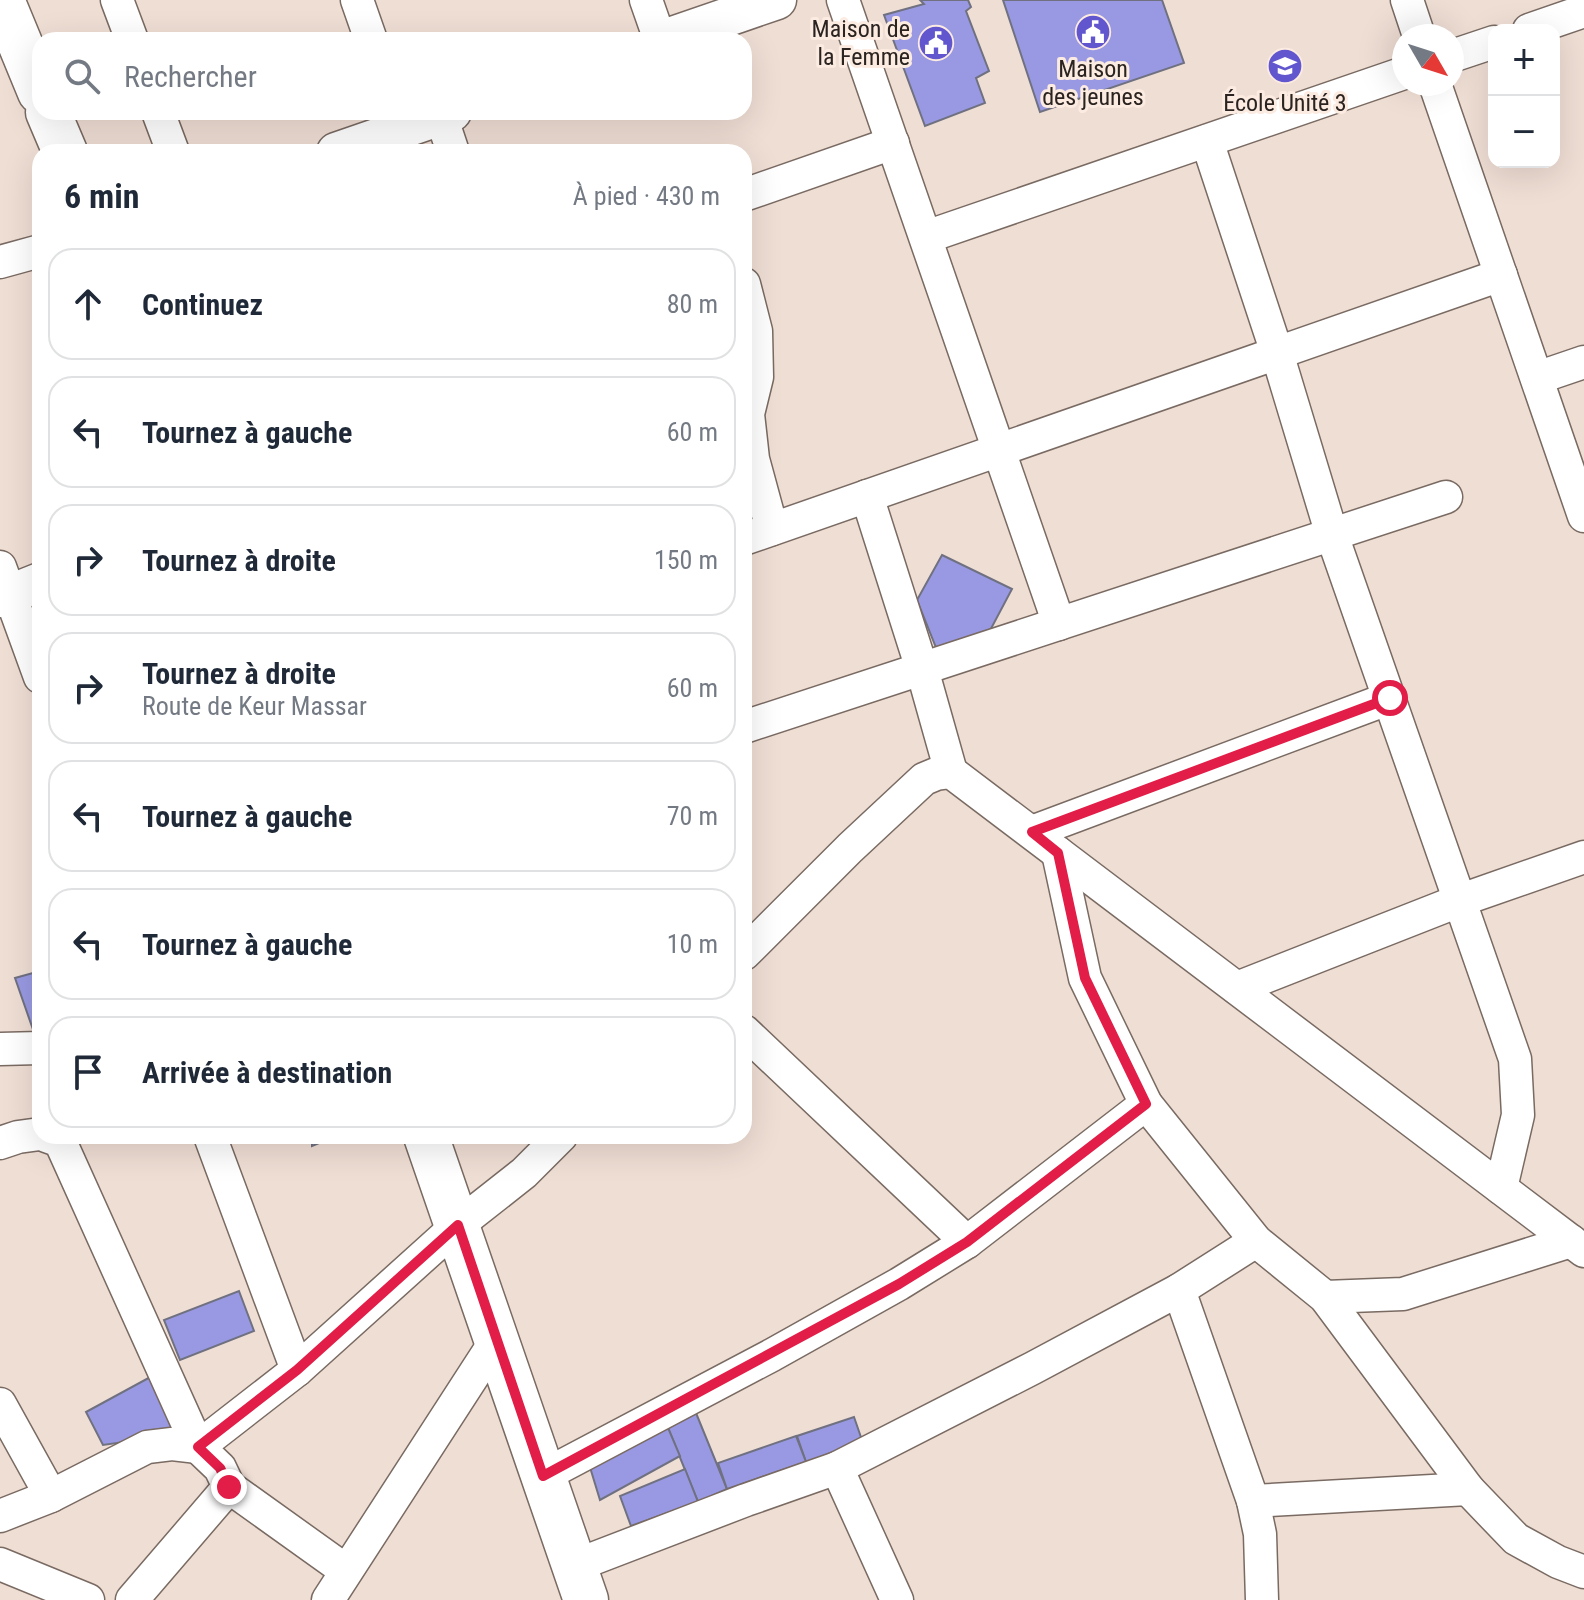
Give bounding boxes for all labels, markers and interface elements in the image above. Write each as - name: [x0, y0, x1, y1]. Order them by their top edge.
- public building icon: Maison des jeunes: [1074, 13, 1112, 51]
- place label: Maison de la Femme: [812, 15, 910, 71]
- public building icon: Maison de la Femme: [917, 24, 955, 62]
- north arrow: [1392, 24, 1464, 96]
- map controls: [1488, 24, 1560, 168]
- button: +: [1488, 24, 1560, 96]
- search box: [32, 32, 752, 120]
- school or university icon: École Unité 3: [1266, 47, 1304, 85]
- icon: search: [60, 54, 104, 98]
- place label: Maison des jeunes: [1042, 55, 1144, 111]
- text: Rechercher: [124, 59, 257, 94]
- place label: École Unité 3: [1223, 89, 1347, 117]
- button: −: [1488, 96, 1560, 168]
- text: 6 min: [64, 176, 140, 216]
- text: À pied · 430 m: [573, 181, 720, 211]
- icon: ahead: [66, 282, 110, 326]
- text: Continuez: [142, 287, 263, 322]
- text: 80 m: [667, 289, 718, 319]
- icon: left: [66, 410, 110, 454]
- text: Tournez à gauche: [142, 415, 352, 450]
- text: 60 m: [667, 417, 718, 447]
- icon: right: [66, 538, 110, 582]
- text: Tournez à droite: [142, 543, 336, 578]
- text: 150 m: [654, 545, 718, 575]
- text: Tournez à droite: [142, 656, 336, 691]
- icon: right: [66, 666, 110, 710]
- text: 60 m: [667, 673, 718, 703]
- route start: [1372, 680, 1408, 716]
- text: Route de Keur Massar: [142, 691, 367, 721]
- icon: left: [66, 794, 110, 838]
- text: Tournez à gauche: [142, 799, 352, 834]
- text: 70 m: [667, 801, 718, 831]
- icon: left: [66, 922, 110, 966]
- text: Tournez à gauche: [142, 927, 352, 962]
- text: 10 m: [667, 929, 718, 959]
- icon: arrive: [66, 1050, 110, 1094]
- text: Arrivée à destination: [142, 1055, 392, 1090]
- route end: [211, 1469, 247, 1505]

